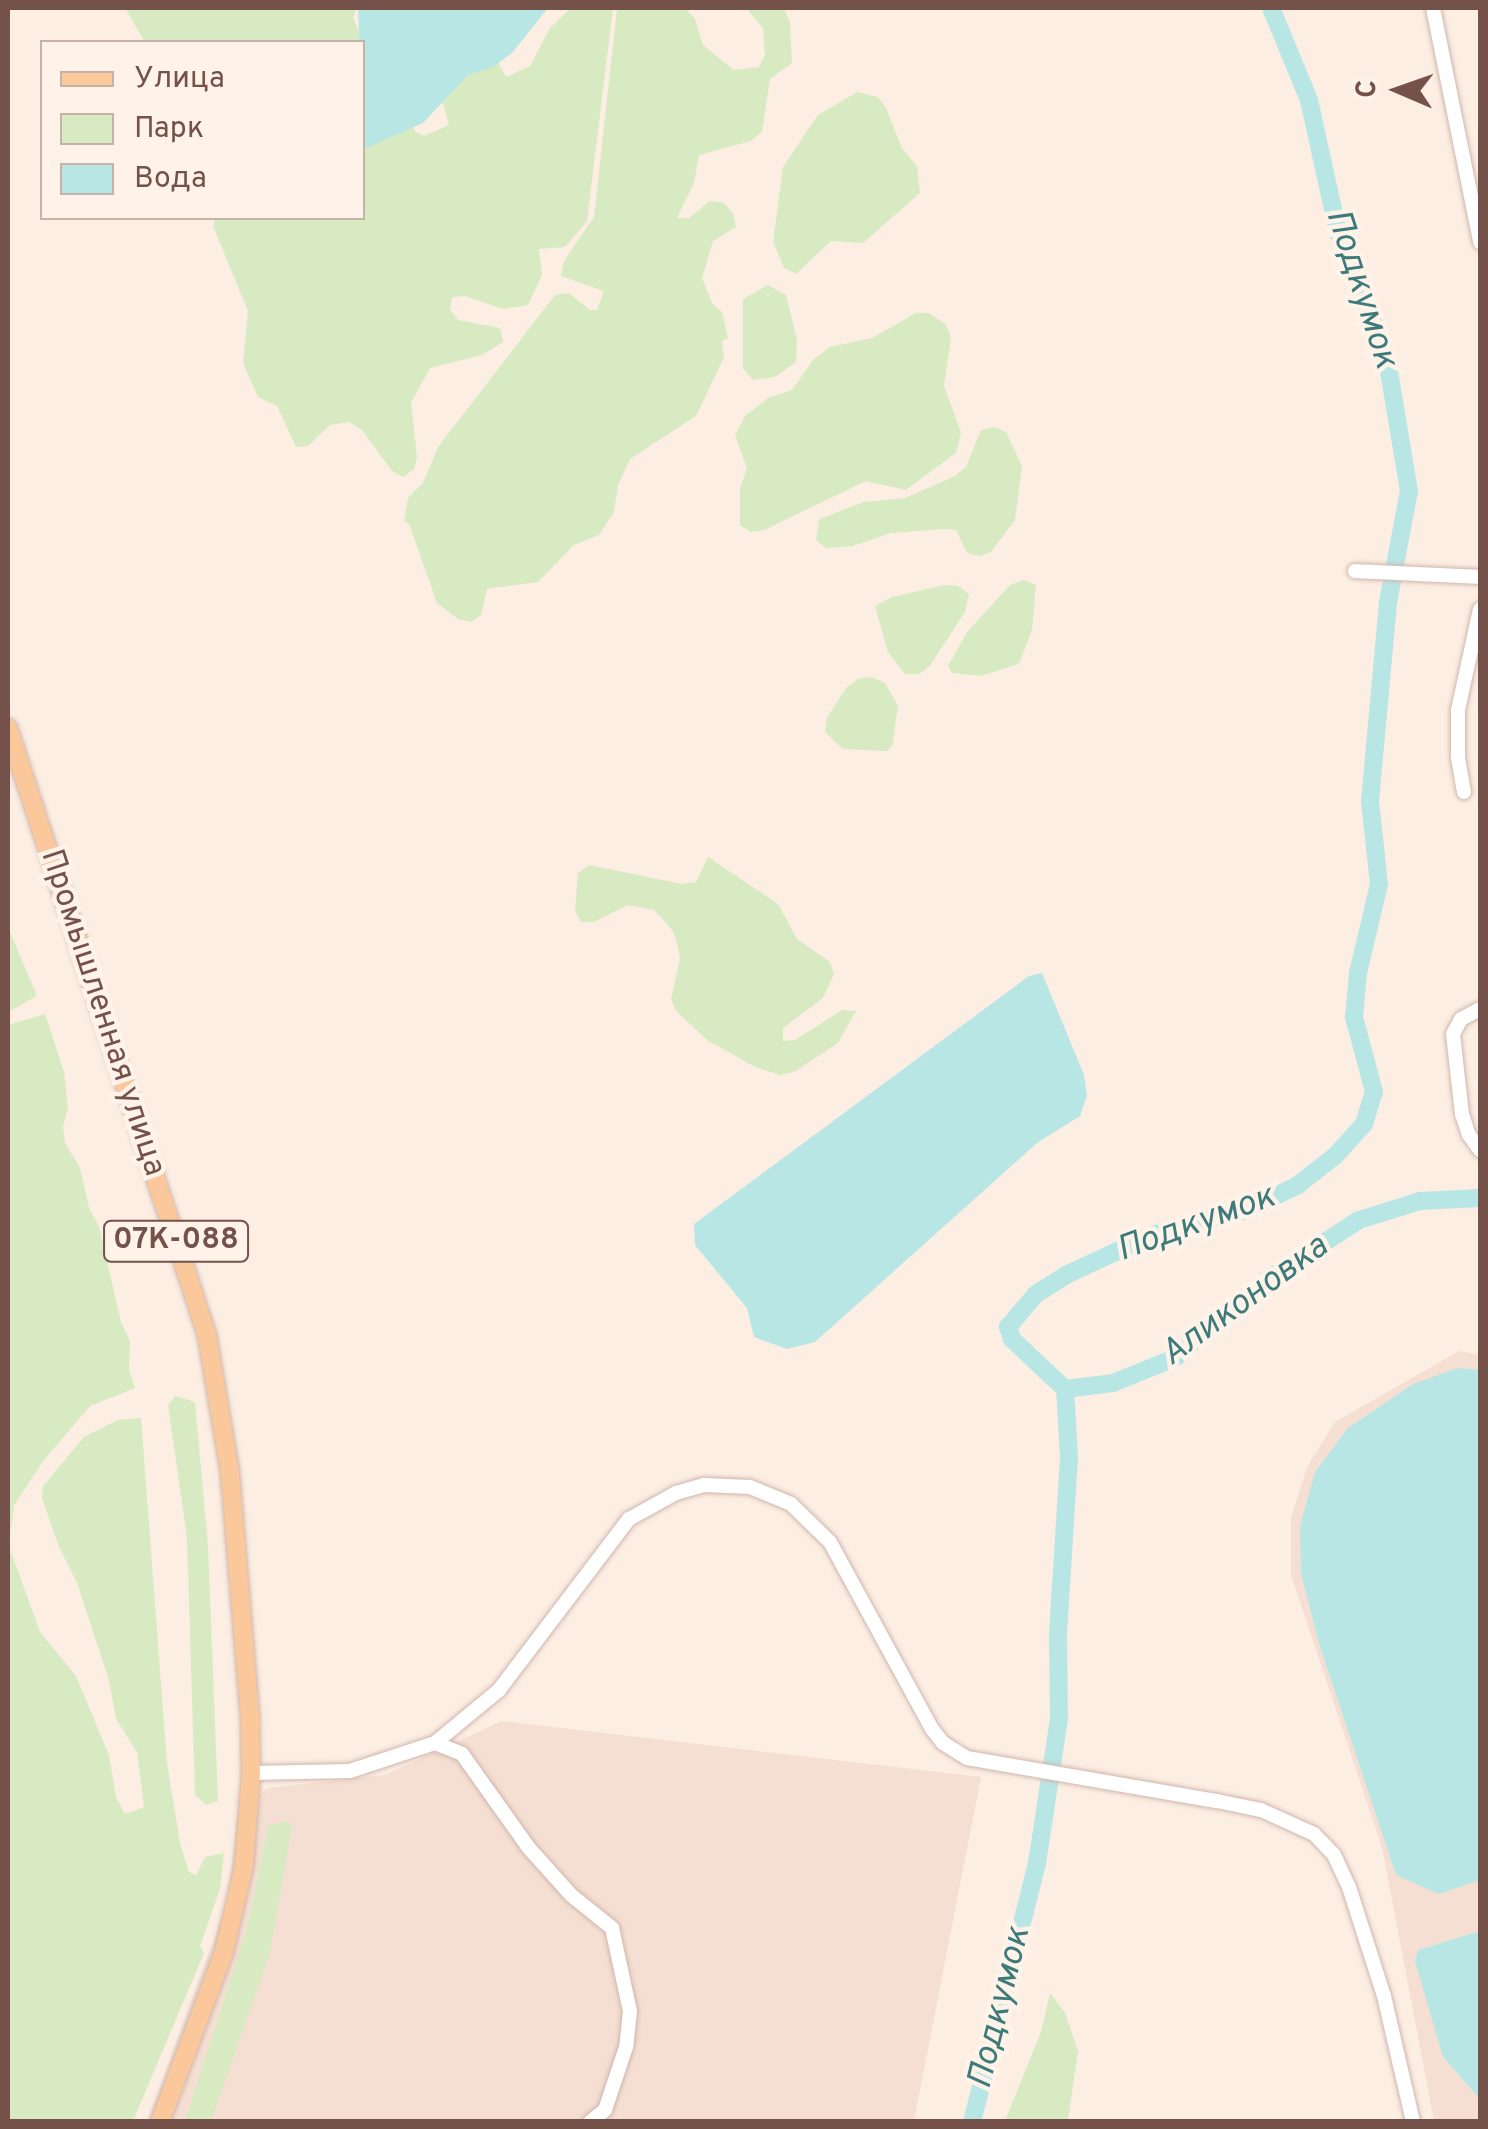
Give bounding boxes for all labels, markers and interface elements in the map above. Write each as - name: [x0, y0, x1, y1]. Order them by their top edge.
- legend: [40, 40, 365, 220]
- north arrow: [1348, 40, 1448, 140]
- text: Улица: [134, 61, 225, 98]
- text: С: [1350, 79, 1386, 99]
- text: Парк: [134, 111, 204, 148]
- text: Вода: [134, 161, 207, 198]
- water label: Подкумок: [1316, 204, 1406, 374]
- street label: Промышленная улица: [31, 845, 173, 1181]
- water label: Подкумок: [1111, 1176, 1281, 1272]
- road number: 07К-088: [101, 1216, 251, 1266]
- water label: Аликоновка: [1153, 1226, 1337, 1376]
- water label: Подкумок: [960, 1923, 1040, 2093]

